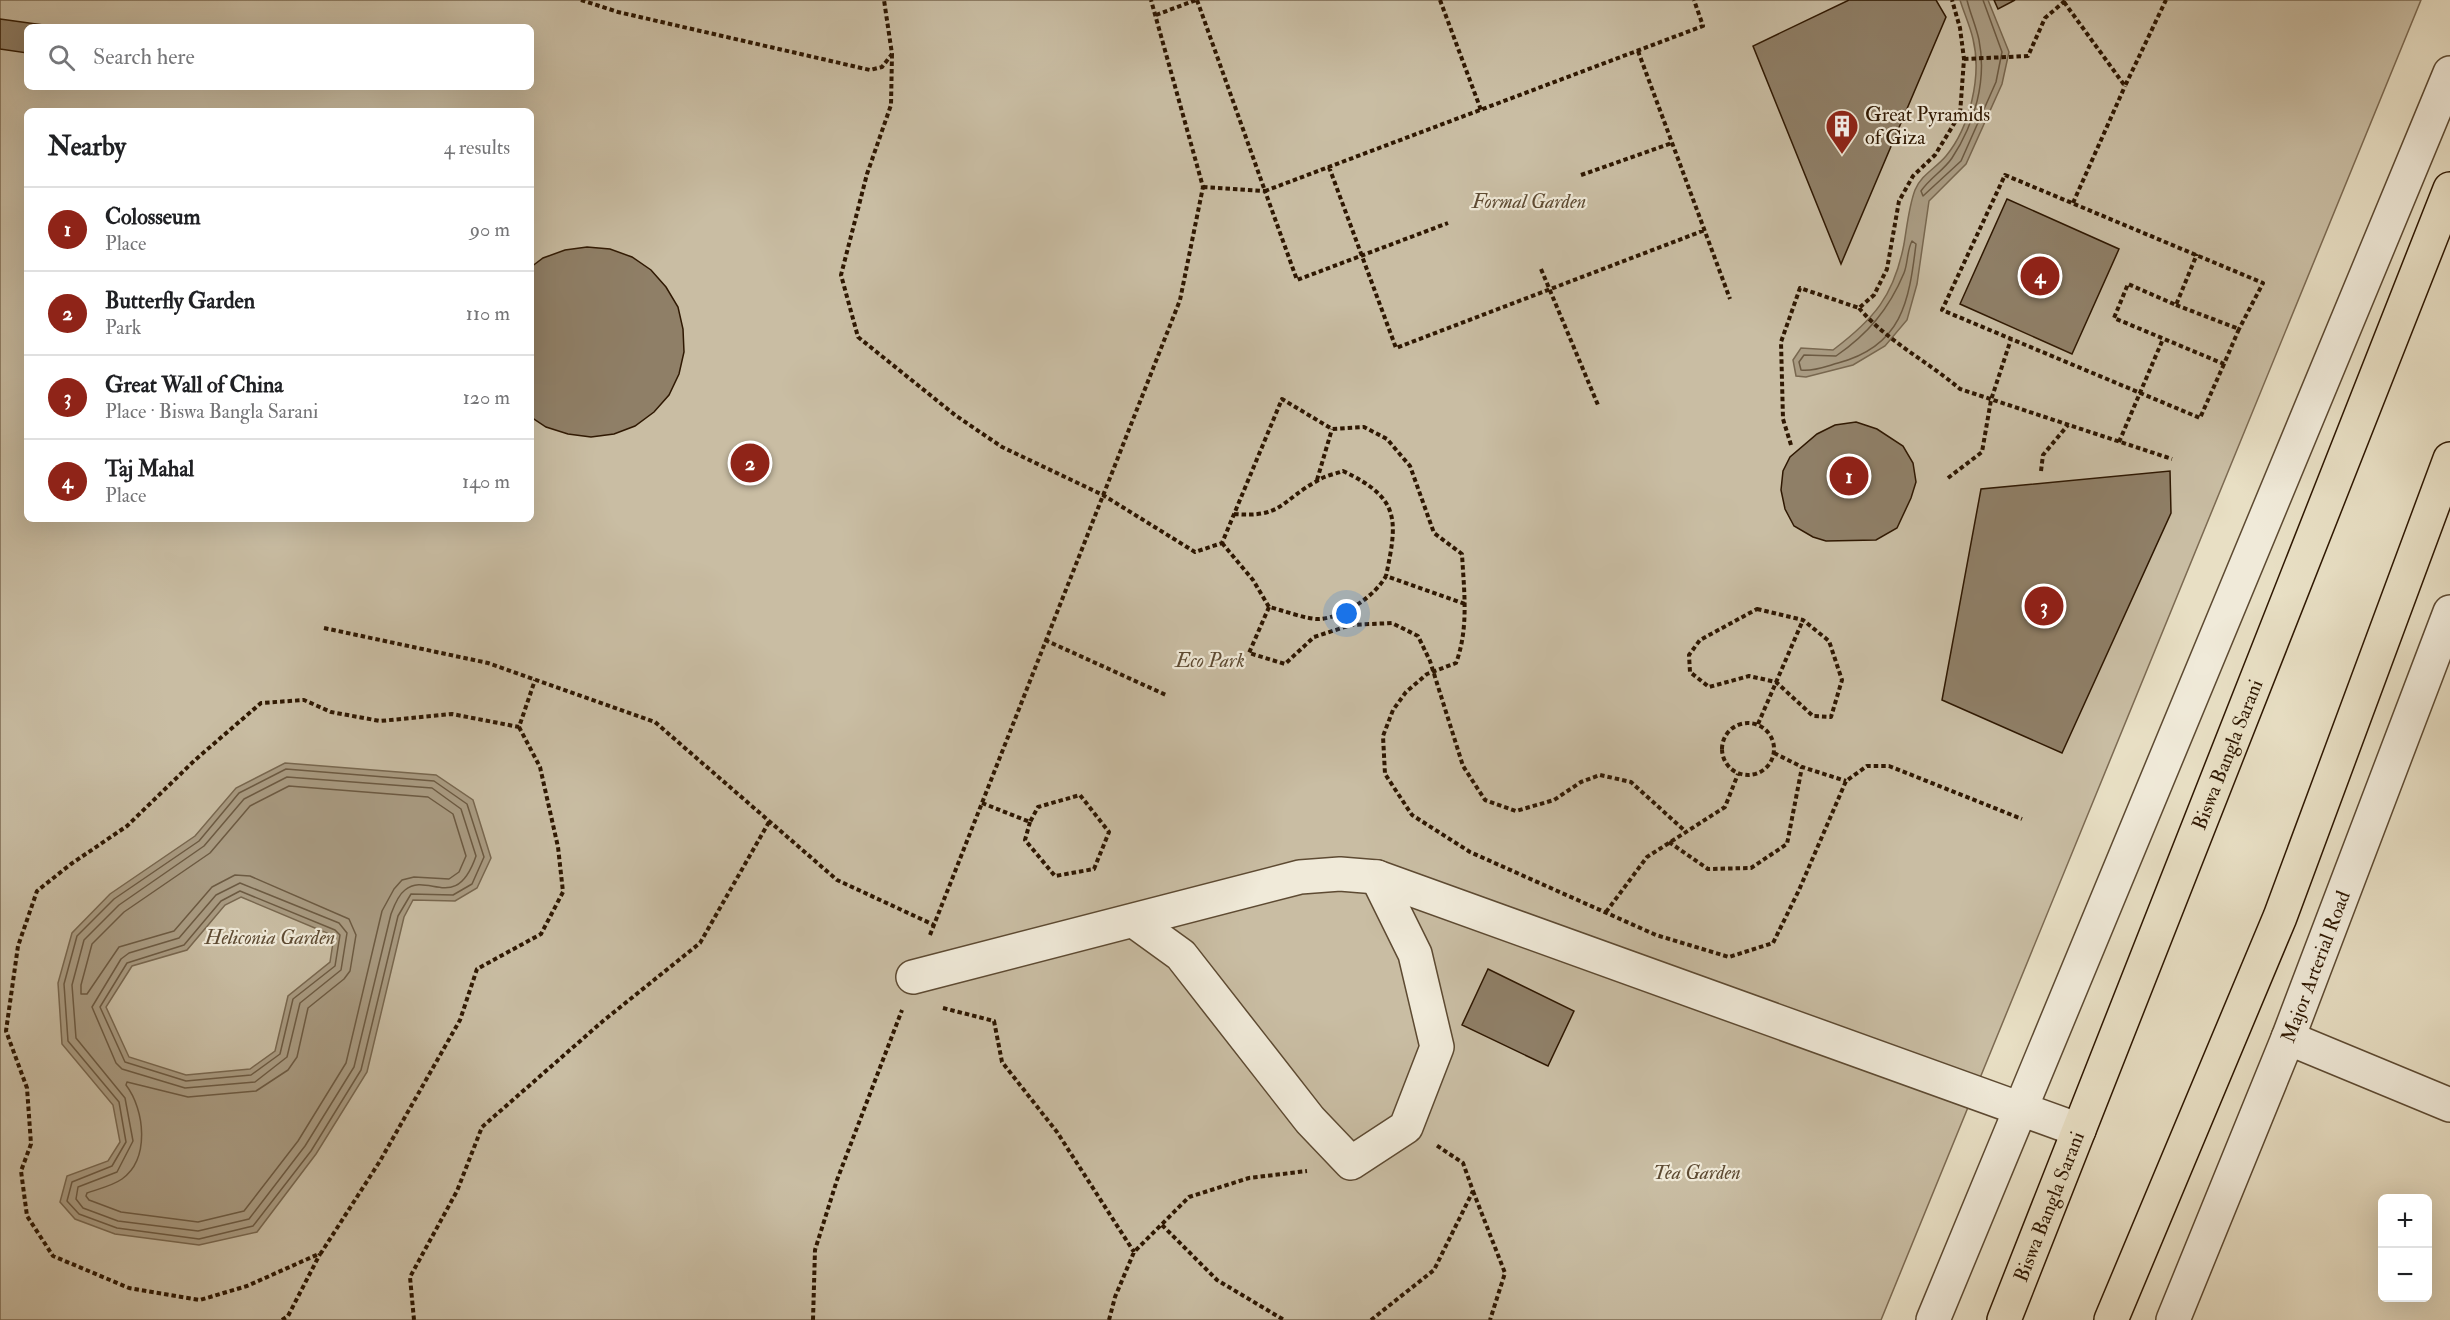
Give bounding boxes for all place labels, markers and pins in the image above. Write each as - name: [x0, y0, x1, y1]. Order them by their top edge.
- place label: Great Pyramids of Giza: [1865, 102, 1990, 150]
- building icon: Great Pyramids of Giza: [1824, 108, 1860, 155]
- pin: 4: [2020, 254, 2060, 298]
- pin: 2: [730, 440, 770, 486]
- pin: 1: [1830, 454, 1868, 498]
- pin: 3: [2024, 584, 2064, 628]

